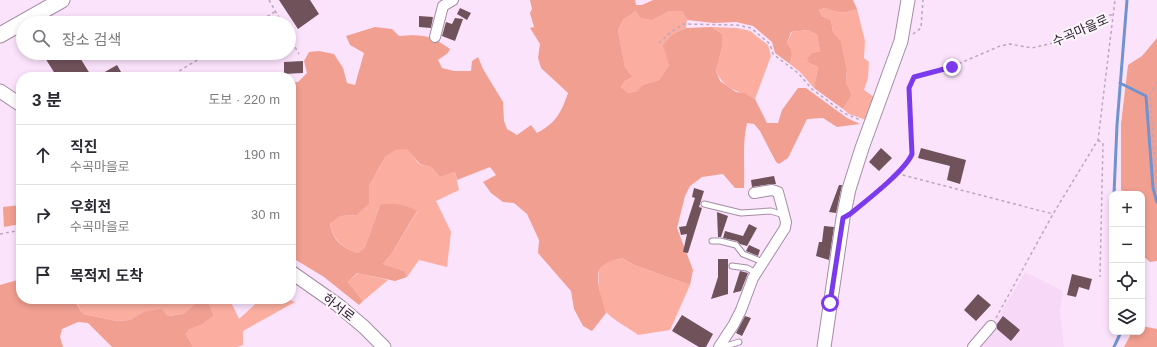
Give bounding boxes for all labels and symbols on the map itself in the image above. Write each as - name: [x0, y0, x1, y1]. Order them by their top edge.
- street label: 수곡마을로: [1050, 11, 1111, 49]
- route end: [943, 58, 961, 76]
- street label: 하서로: [320, 290, 357, 324]
- route start: [821, 294, 839, 312]

